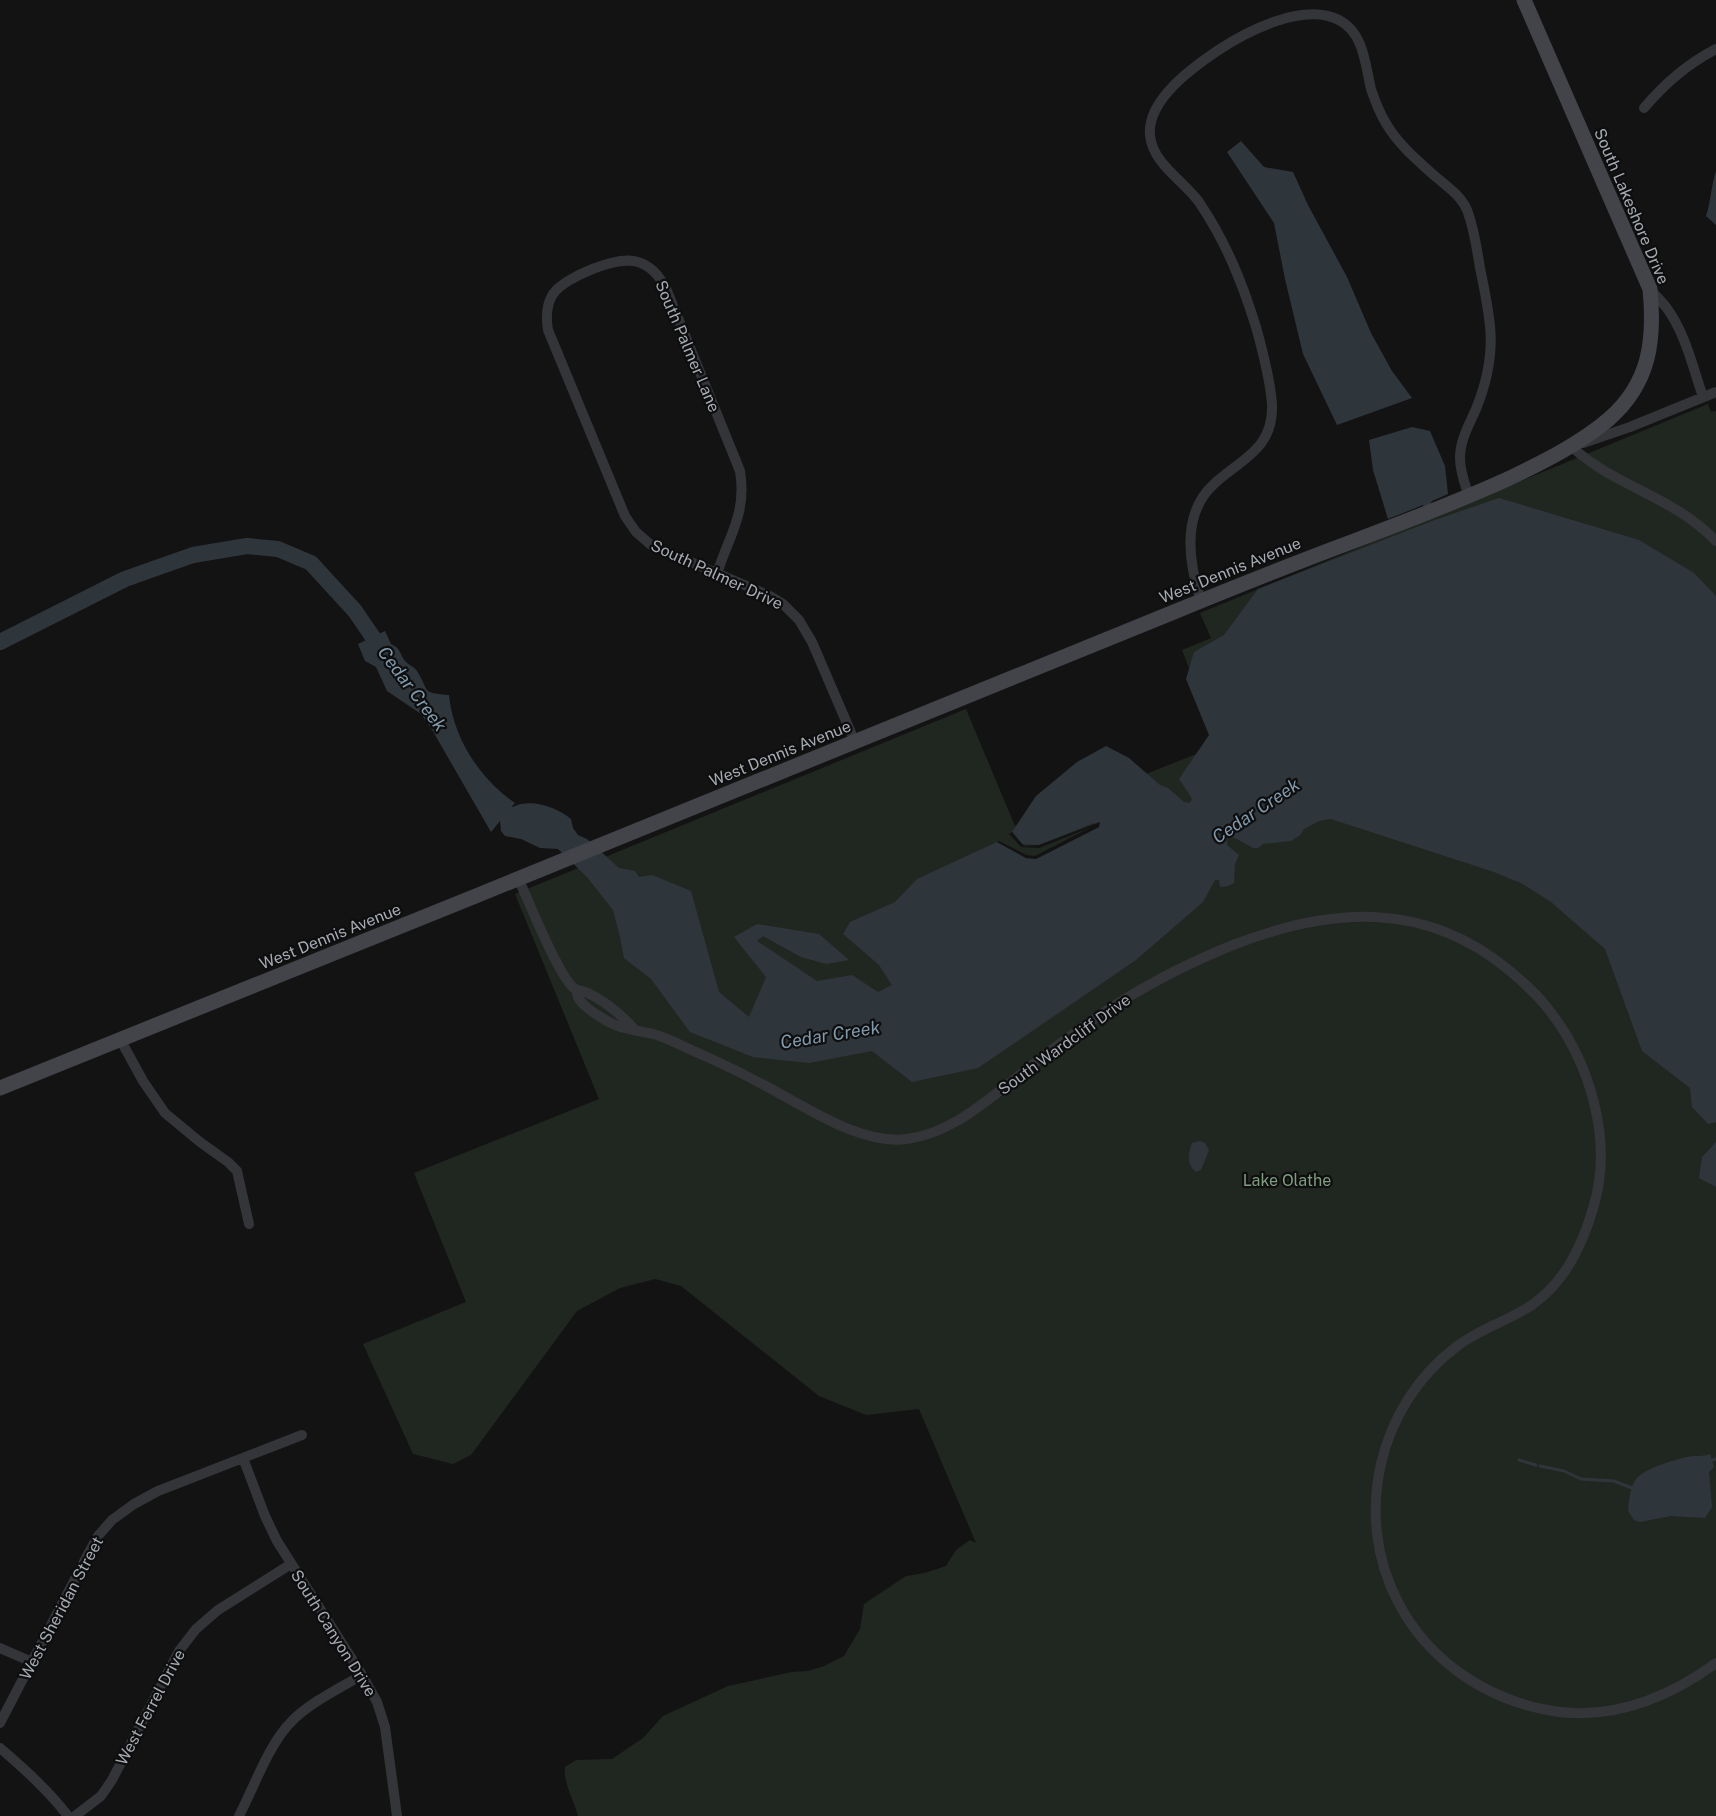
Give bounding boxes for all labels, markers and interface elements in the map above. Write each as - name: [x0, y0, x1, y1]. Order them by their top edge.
- street label: South Lakeshore Drive: [1590, 125, 1673, 287]
- street label: South Palmer Lane: [651, 278, 724, 415]
- street label: West Dennis Avenue: [1157, 533, 1304, 608]
- street label: South Palmer Drive: [648, 536, 786, 613]
- water label: Cedar Creek: [374, 642, 451, 736]
- street label: West Dennis Avenue: [707, 716, 854, 791]
- water label: Cedar Creek: [1208, 774, 1304, 847]
- street label: West Dennis Avenue: [257, 899, 404, 974]
- street label: South Wardcliff Drive: [994, 990, 1134, 1099]
- water label: Cedar Creek: [778, 1016, 882, 1053]
- park label: Lake Olathe: [1243, 1171, 1331, 1190]
- street label: West Sheridan Street: [16, 1534, 107, 1683]
- street label: South Canyon Drive: [287, 1566, 380, 1700]
- street label: West Ferrel Drive: [112, 1646, 189, 1768]

